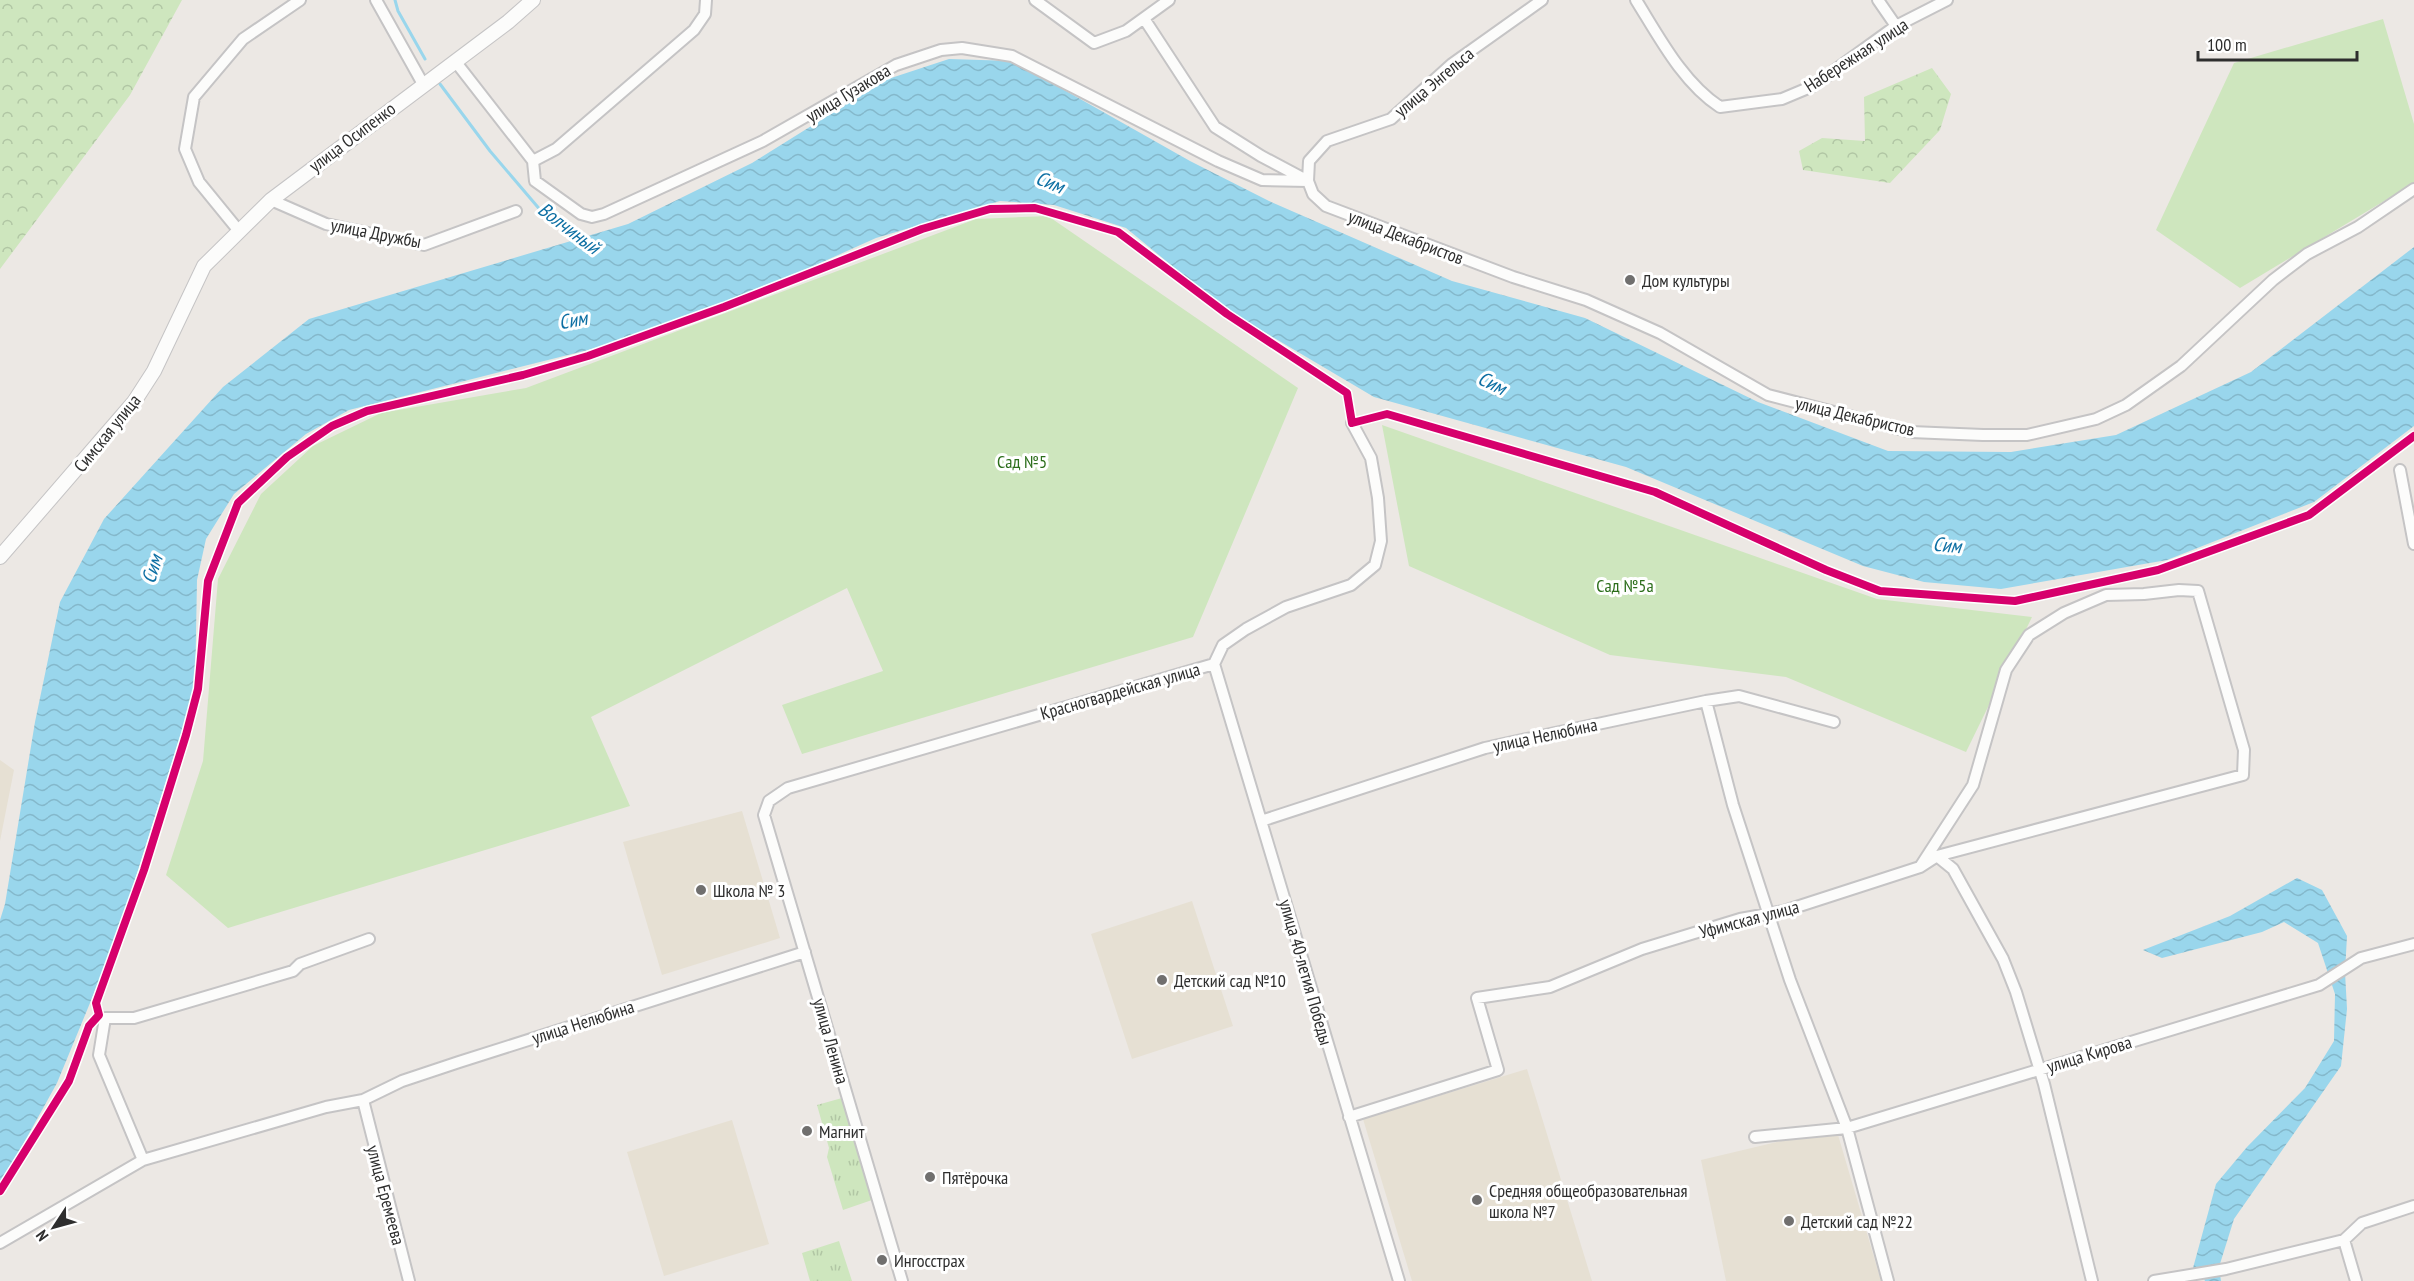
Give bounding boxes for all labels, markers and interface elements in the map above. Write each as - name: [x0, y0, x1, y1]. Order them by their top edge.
- street label: Набережная улица: [1800, 13, 1912, 97]
- scale bar: [2198, 24, 2357, 62]
- text: 100 m: [2207, 33, 2247, 56]
- street label: улица Энгельса: [1390, 42, 1478, 122]
- street label: улица Гузакова: [801, 59, 895, 127]
- street label: улица Осипенко: [304, 97, 400, 177]
- water label: Сим: [1032, 165, 1069, 200]
- water label: Волчиный: [533, 196, 607, 261]
- street label: улица Декабристов: [1345, 204, 1467, 270]
- street label: улица Дружбы: [329, 213, 423, 253]
- place label: Дом культуры: [1642, 269, 1730, 292]
- marker: Дом культуры: [1623, 273, 1637, 287]
- water label: Сим: [557, 305, 591, 335]
- water label: Сим: [1474, 365, 1512, 402]
- street label: Симская улица: [69, 389, 145, 477]
- street label: улица Декабристов: [1793, 391, 1917, 441]
- park label: Сад №5: [997, 450, 1047, 473]
- water label: Сим: [1932, 531, 1964, 560]
- water label: Сим: [135, 550, 169, 587]
- park label: Сад №5а: [1596, 574, 1654, 597]
- street label: Красногвардейская улица: [1038, 657, 1202, 725]
- street label: улица Нелюбина: [1491, 713, 1599, 757]
- place label: Школа № 3: [713, 879, 785, 902]
- marker: Школа № 3: [694, 883, 708, 897]
- street label: Уфимская улица: [1697, 895, 1801, 943]
- street label: улица 40-летия Победы: [1274, 896, 1338, 1048]
- place label: Детский сад №10: [1174, 969, 1286, 992]
- marker: Детский сад №10: [1155, 973, 1169, 987]
- street label: улица Нелюбина: [529, 995, 637, 1049]
- street label: улица Ленина: [808, 996, 854, 1086]
- street label: улица Кирова: [2044, 1030, 2134, 1078]
- place label: Магнит: [819, 1120, 865, 1143]
- marker: Магнит: [800, 1124, 814, 1138]
- street label: улица Еремеева: [362, 1143, 410, 1247]
- place label: Пятёрочка: [942, 1166, 1008, 1189]
- marker: Пятёрочка: [923, 1170, 937, 1184]
- place label: Средняя общеобразовательная школа №7: [1489, 1179, 1687, 1223]
- marker: Средняя общеобразовательная школа №7: [1470, 1193, 1484, 1207]
- north arrow: [24, 1197, 84, 1257]
- place label: Детский сад №22: [1801, 1210, 1913, 1233]
- marker: Детский сад №22: [1782, 1214, 1796, 1228]
- text: N: [31, 1226, 52, 1245]
- place label: Ингосстрах: [894, 1249, 966, 1272]
- marker: Ингосстрах: [875, 1253, 889, 1267]

